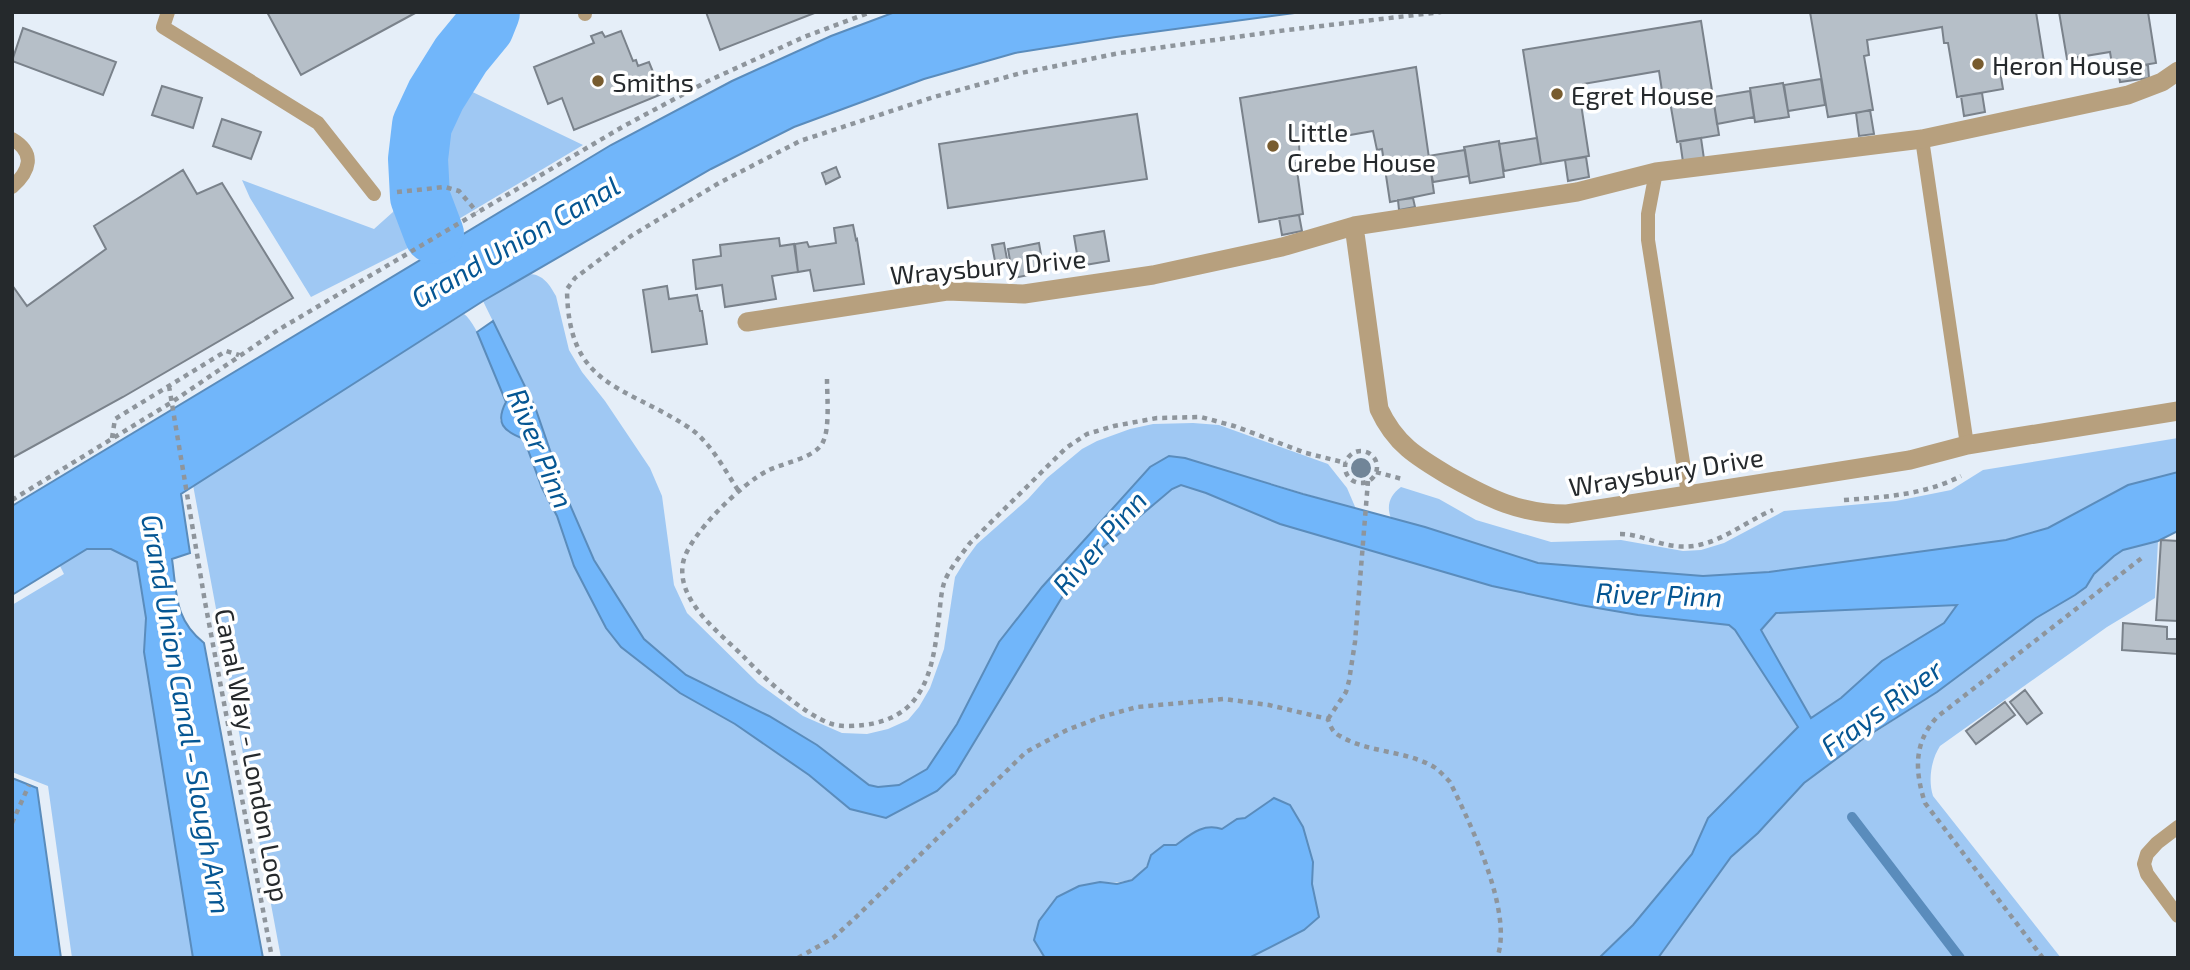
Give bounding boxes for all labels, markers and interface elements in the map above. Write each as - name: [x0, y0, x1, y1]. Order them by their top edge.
- place label: Heron House: [1992, 49, 2143, 80]
- marker: Heron House: [1970, 56, 1986, 72]
- place label: Smiths: [612, 66, 694, 97]
- marker: Smiths: [590, 73, 606, 89]
- place label: Egret House: [1571, 79, 1714, 110]
- marker: Egret House: [1549, 86, 1565, 102]
- place label: Little Grebe House: [1287, 116, 1436, 177]
- marker: Little Grebe House: [1265, 138, 1281, 154]
- water label: Grand Union Canal: [405, 168, 625, 314]
- street label: Wraysbury Drive: [889, 242, 1087, 290]
- water label: River Pinn: [501, 383, 581, 513]
- street label: Wraysbury Drive: [1566, 440, 1766, 502]
- water label: River Pinn: [1045, 483, 1153, 601]
- water label: Grand Union Canal - Slough Arm: [135, 511, 239, 917]
- water label: River Pinn: [1595, 575, 1723, 613]
- street label: Canal Way - London Loop: [209, 606, 297, 904]
- water label: Frays River: [1813, 651, 1949, 763]

